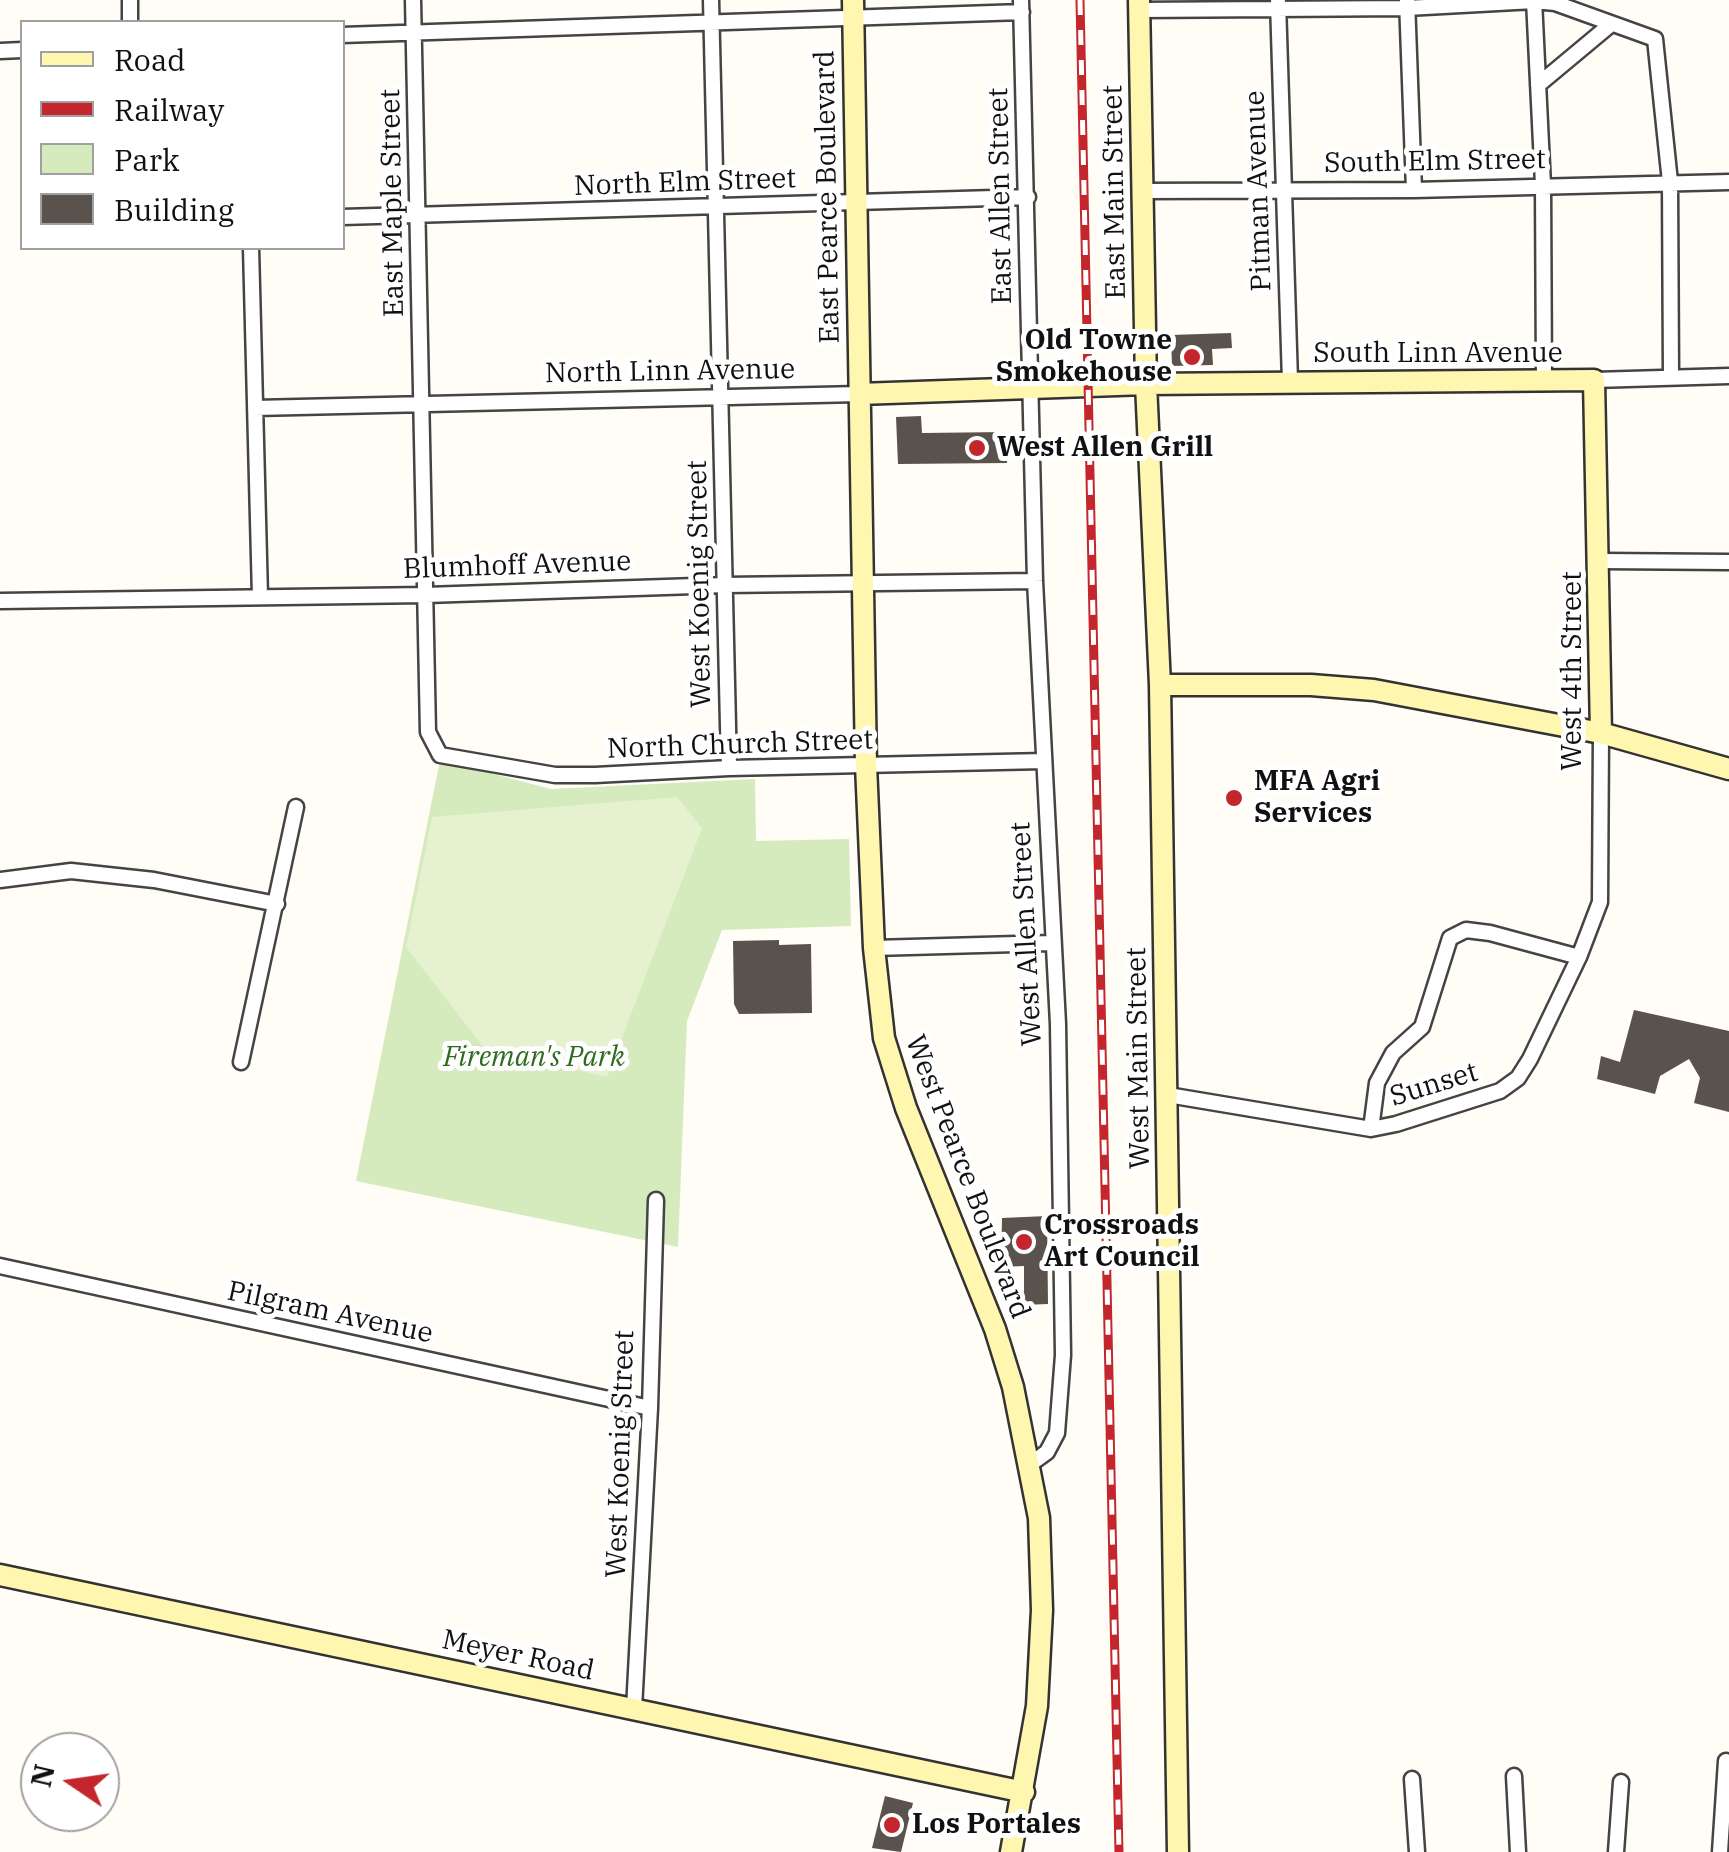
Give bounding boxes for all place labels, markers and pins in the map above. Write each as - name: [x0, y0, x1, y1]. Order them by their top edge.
- place label: Old Towne Smokehouse: [996, 324, 1172, 390]
- marker: Old Towne Smokehouse: [1181, 346, 1203, 368]
- place label: West Allen Grill: [997, 431, 1213, 465]
- marker: West Allen Grill: [966, 437, 988, 459]
- place label: MFA Agri Services: [1254, 765, 1380, 831]
- marker: MFA Agri Services: [1223, 787, 1245, 809]
- place label: Crossroads Art Council: [1044, 1209, 1200, 1275]
- marker: Crossroads Art Council: [1013, 1231, 1035, 1253]
- place label: Los Portales: [912, 1808, 1081, 1842]
- marker: Los Portales: [881, 1814, 903, 1836]

